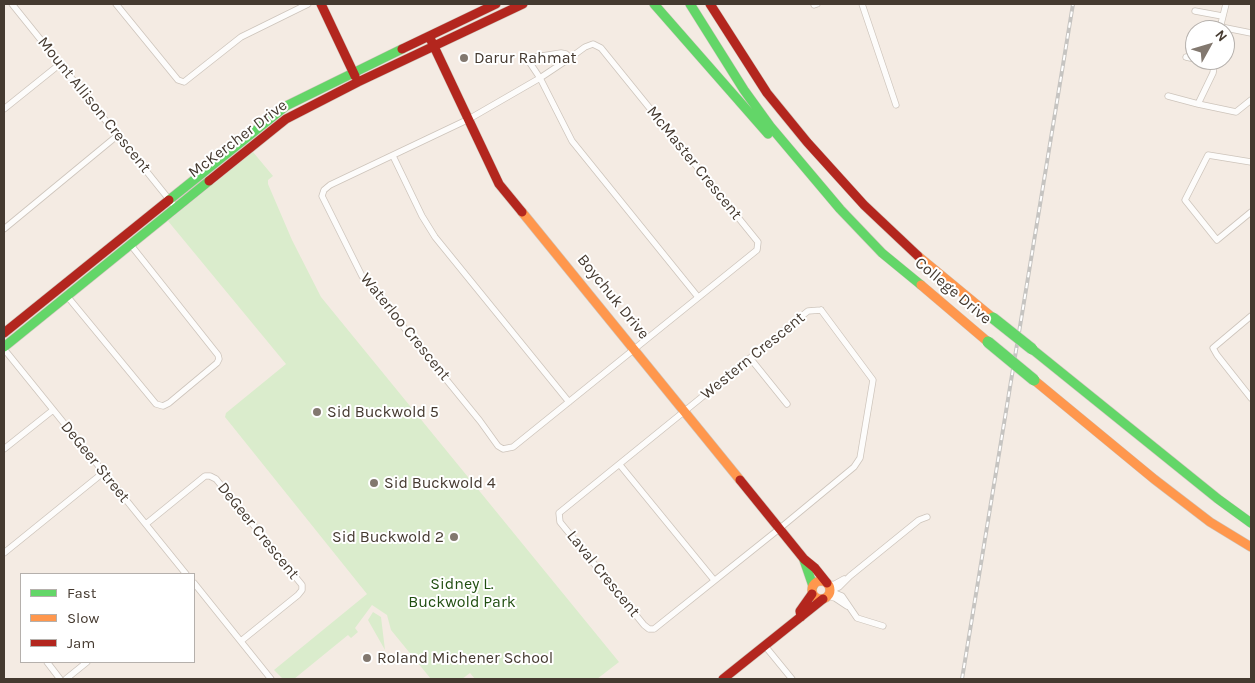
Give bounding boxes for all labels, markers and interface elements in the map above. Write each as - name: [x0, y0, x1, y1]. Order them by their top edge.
- north arrow: [1185, 20, 1235, 70]
- text: N: [1211, 27, 1231, 45]
- street label: Mount Allison Crescent: [33, 33, 155, 177]
- place label: Darur Rahmat: [474, 48, 576, 68]
- marker: Darur Rahmat: [458, 52, 470, 64]
- street label: McKercher Drive: [185, 96, 291, 182]
- street label: McMaster Crescent: [642, 102, 746, 224]
- street label: Boychuk Drive: [573, 251, 653, 343]
- street label: College Drive: [911, 253, 995, 329]
- street label: Waterloo Crescent: [356, 269, 454, 385]
- street label: Western Crescent: [697, 308, 809, 404]
- place label: Sid Buckwold 5: [327, 402, 439, 422]
- marker: Sid Buckwold 5: [311, 406, 323, 418]
- street label: DeGeer Street: [56, 417, 134, 507]
- place label: Sid Buckwold 4: [384, 473, 496, 493]
- marker: Sid Buckwold 4: [368, 477, 380, 489]
- street label: DeGeer Crescent: [213, 479, 303, 583]
- place label: Sid Buckwold 2: [332, 527, 444, 547]
- street label: Laval Crescent: [562, 527, 644, 621]
- marker: Sid Buckwold 2: [448, 531, 460, 543]
- legend: [20, 573, 195, 663]
- park label: Sidney L. Buckwold Park: [408, 574, 516, 612]
- text: Fast: [67, 584, 96, 602]
- text: Slow: [67, 609, 99, 627]
- text: Jam: [67, 634, 95, 652]
- place label: Roland Michener School: [377, 648, 553, 668]
- marker: Roland Michener School: [361, 652, 373, 664]

